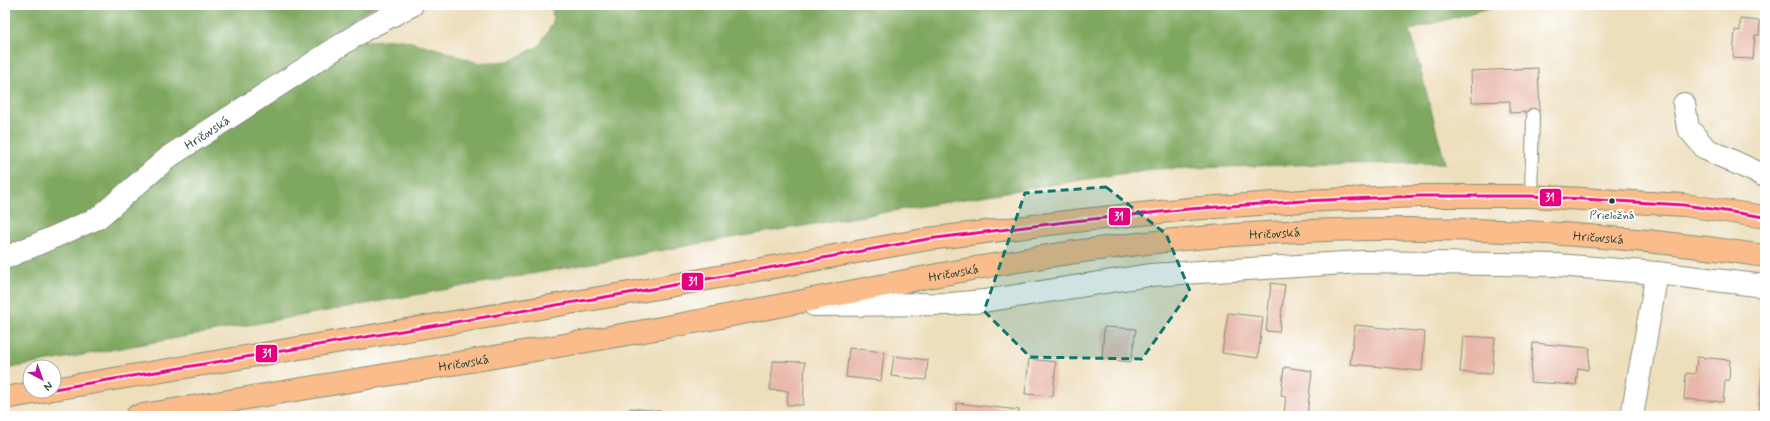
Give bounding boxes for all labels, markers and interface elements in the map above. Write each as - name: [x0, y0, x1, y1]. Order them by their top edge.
- street label: Hričovská: [182, 112, 233, 154]
- line badge: 31: [1539, 188, 1562, 207]
- text: 31: [1545, 191, 1555, 205]
- marker: Prieložná: [1607, 196, 1617, 206]
- line badge: 31: [1108, 207, 1131, 226]
- place label: Prieložná: [1590, 208, 1635, 224]
- text: 31: [1114, 210, 1124, 224]
- street label: Hričovská: [1249, 224, 1301, 244]
- street label: Hričovská: [1572, 228, 1624, 249]
- street label: Hričovská: [927, 261, 980, 287]
- line badge: 31: [681, 272, 704, 291]
- text: 31: [688, 275, 698, 289]
- line badge: 31: [255, 344, 278, 363]
- text: 31: [262, 347, 272, 361]
- street label: Hričovská: [437, 351, 490, 376]
- north arrow: [22, 359, 62, 399]
- text: N: [41, 378, 55, 393]

